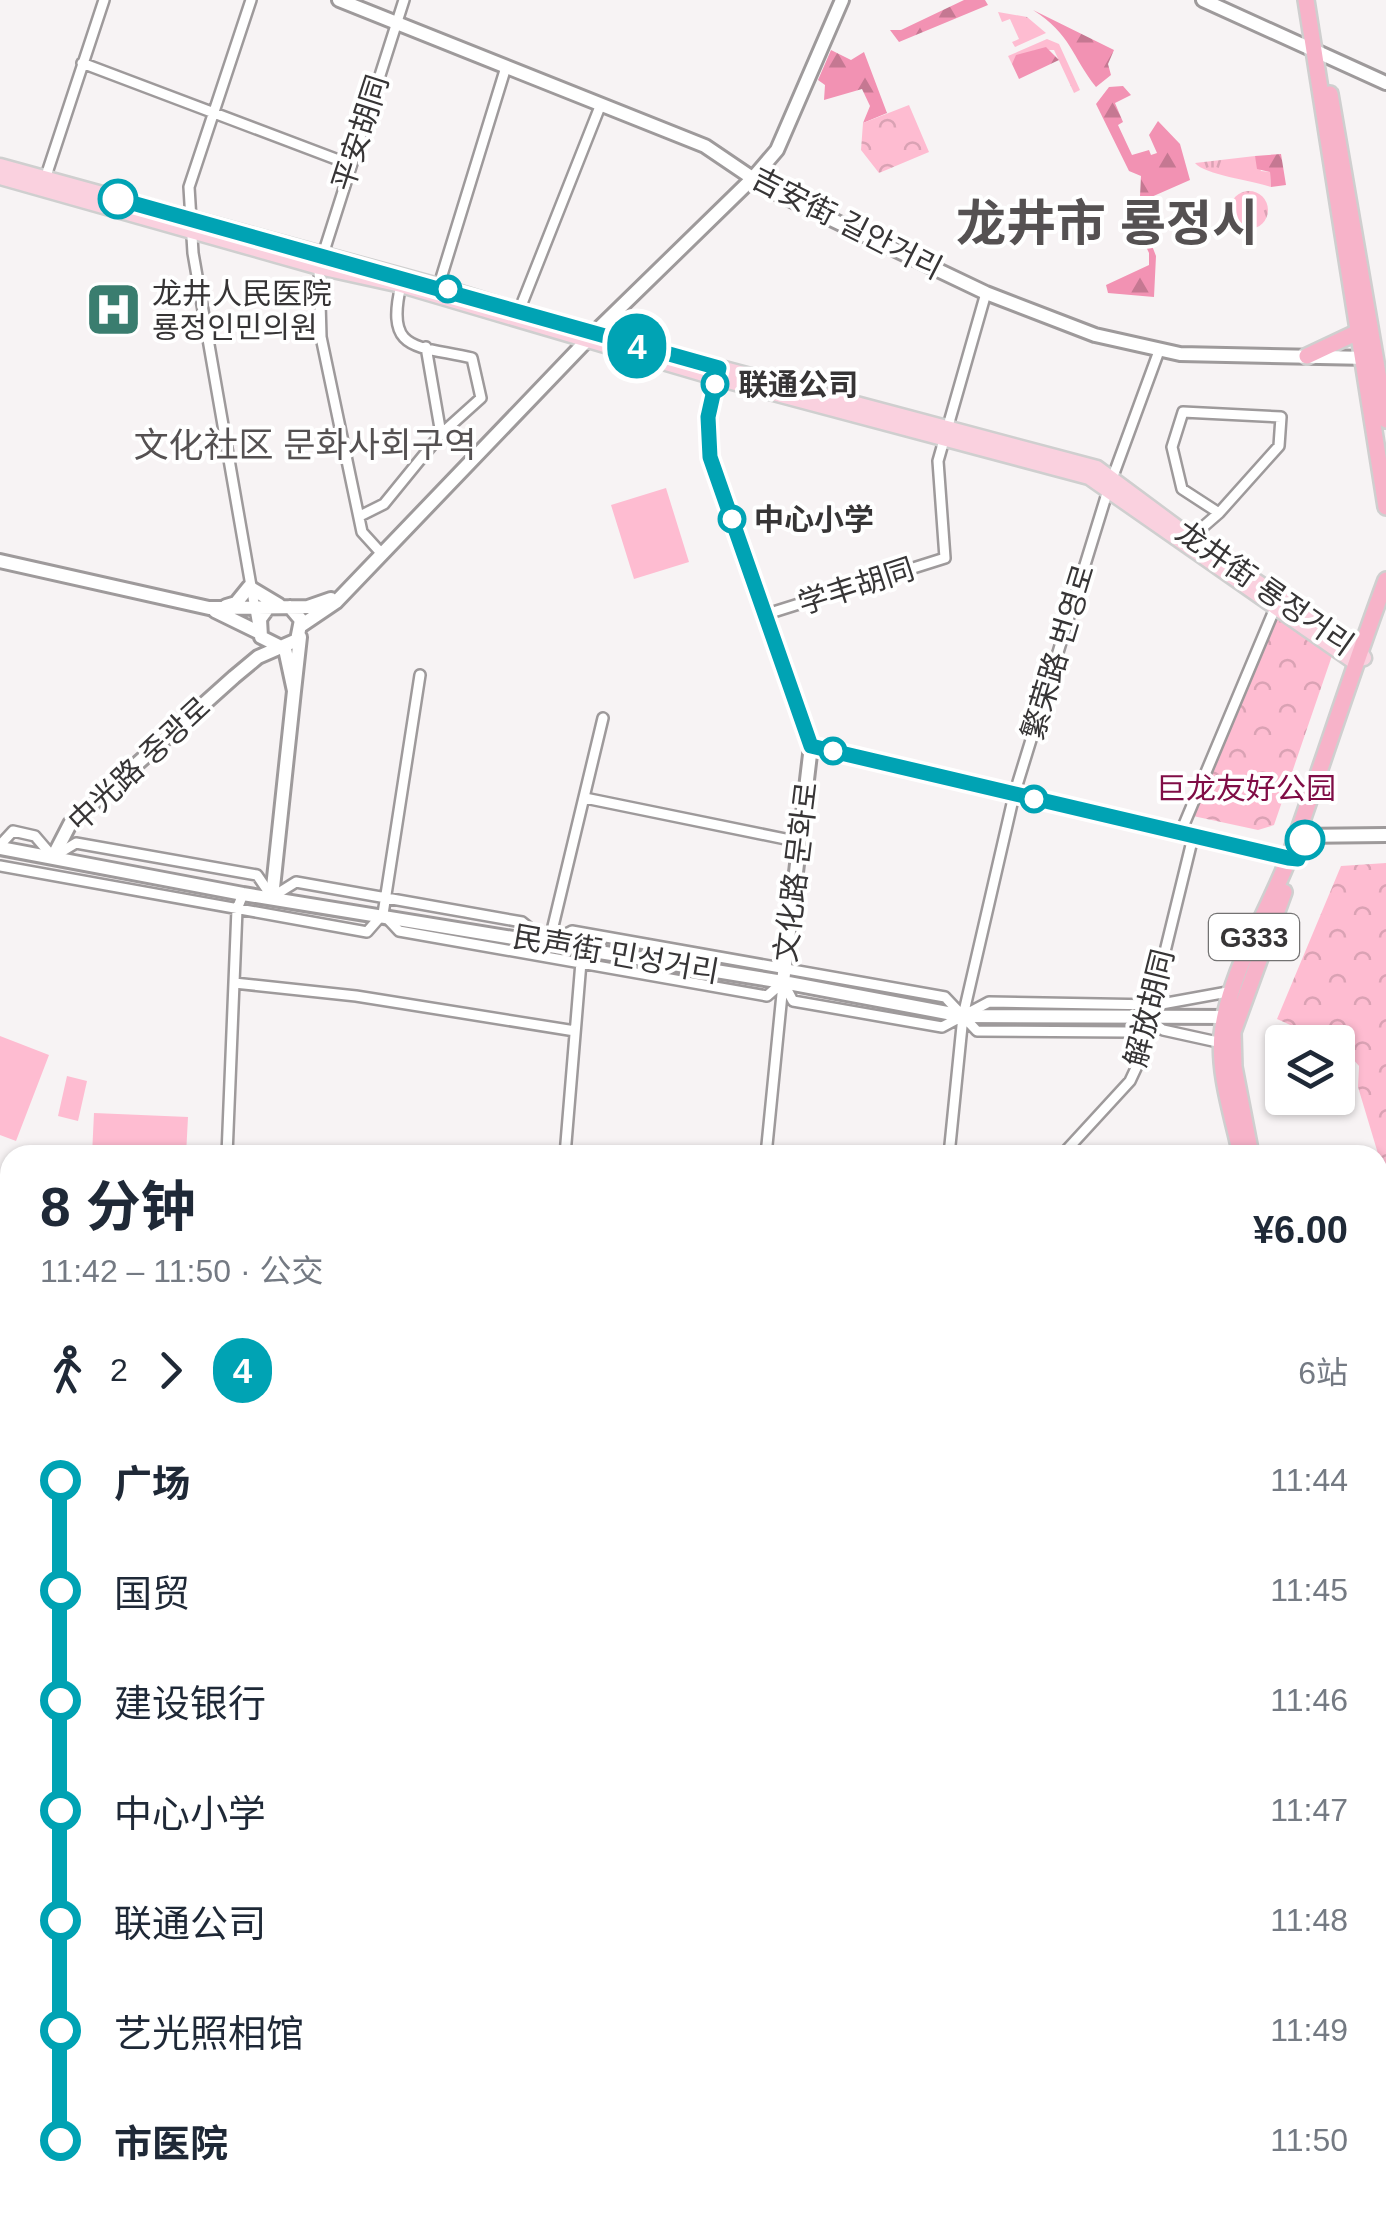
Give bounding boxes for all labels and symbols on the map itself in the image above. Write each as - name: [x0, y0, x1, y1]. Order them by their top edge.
- street label: 平安胡同: [326, 71, 394, 195]
- street label: 吉安街 길안거리: [747, 161, 947, 285]
- unlabelled marker: [99, 180, 137, 218]
- district label: 龙井市 룡정시: [956, 196, 1258, 252]
- unlabelled marker: [435, 276, 461, 302]
- place label: 龙井人民医院 룡정인민의원: [152, 277, 332, 344]
- hospital icon: 龙井人民医院 룡정인민의원: [83, 280, 143, 340]
- line badge: 4: [604, 314, 670, 378]
- place label: 联通公司: [738, 368, 858, 401]
- marker: 联通公司: [702, 371, 728, 397]
- district label: 文化社区 문화사회구역: [134, 425, 476, 464]
- place label: 中心小学: [754, 503, 874, 536]
- marker: 中心小学: [719, 506, 745, 532]
- street label: 龙井街 룡정거리: [1170, 515, 1360, 661]
- street label: 学丰胡同: [794, 552, 918, 620]
- street label: 繁荣路 번영로: [1016, 561, 1100, 743]
- street label: 中光路 중광로: [62, 690, 216, 838]
- unlabelled marker: [820, 738, 846, 764]
- park label: 巨龙友好公园: [1156, 772, 1336, 805]
- street label: 文化路 문화로: [769, 780, 823, 964]
- unlabelled marker: [1021, 786, 1047, 812]
- unlabelled marker: [1286, 821, 1324, 859]
- road number: G333: [1209, 914, 1299, 960]
- street label: 民声街 민성거리: [510, 920, 722, 988]
- street label: 解放胡同: [1118, 946, 1180, 1070]

